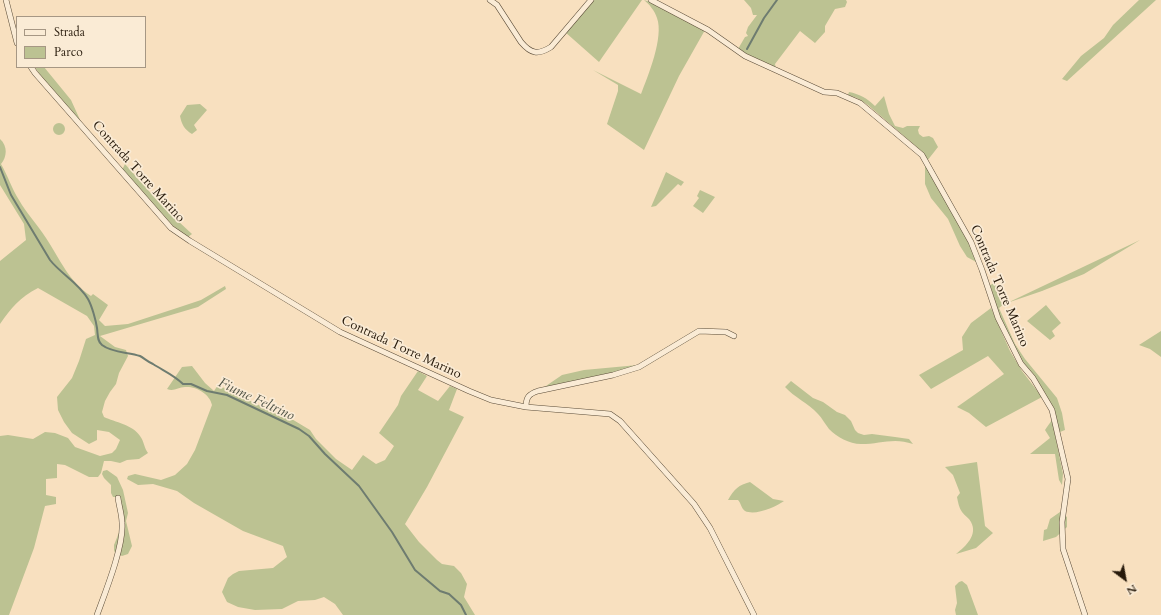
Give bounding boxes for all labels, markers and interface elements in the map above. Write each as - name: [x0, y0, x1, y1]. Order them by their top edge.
- legend: [16, 16, 146, 68]
- text: Strada: [54, 24, 85, 40]
- text: Parco: [54, 44, 83, 60]
- street label: Contrada Torre Marino: [88, 118, 188, 226]
- street label: Contrada Torre Marino: [966, 223, 1032, 349]
- street label: Contrada Torre Marino: [338, 313, 464, 383]
- water label: Fiume Feltrino: [215, 375, 297, 425]
- north arrow: [1105, 559, 1145, 599]
- text: N: [1124, 581, 1140, 598]

